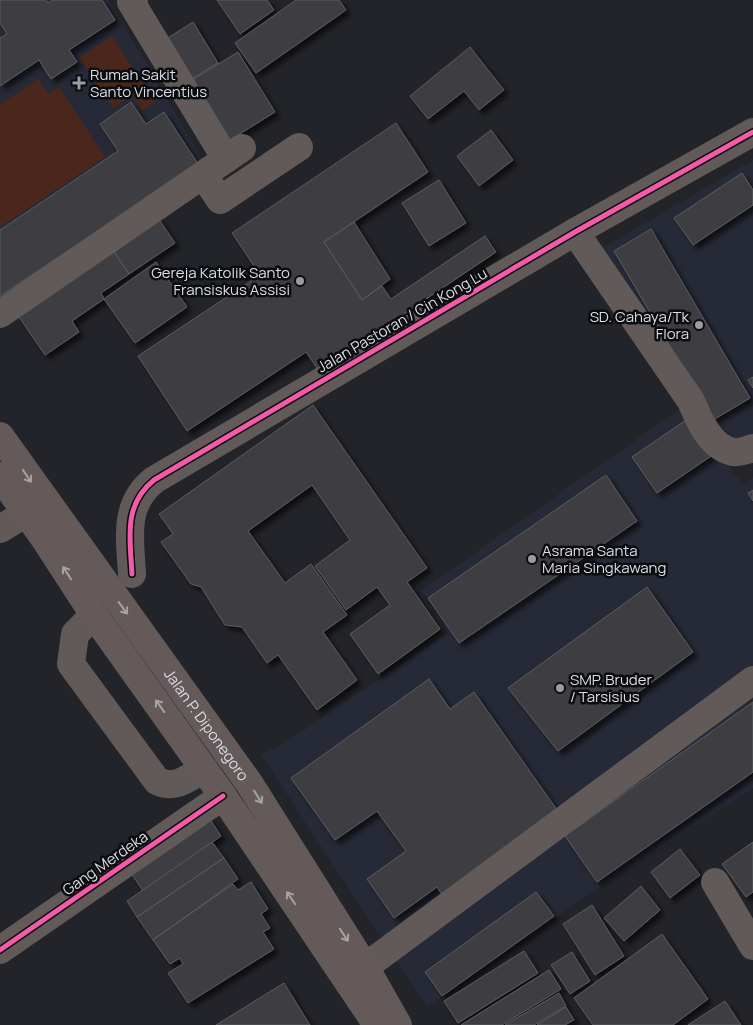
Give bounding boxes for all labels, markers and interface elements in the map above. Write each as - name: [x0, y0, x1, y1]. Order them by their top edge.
- place label: Rumah Sakit Santo Vincentius: [90, 64, 207, 102]
- marker: Rumah Sakit Santo Vincentius: [72, 76, 86, 90]
- place label: Gereja Katolik Santo Fransiskus Assisi: [151, 262, 290, 300]
- street label: Jalan Pastoran / Cin Kong Lu: [313, 263, 491, 377]
- marker: Gereja Katolik Santo Fransiskus Assisi: [294, 275, 306, 287]
- place label: SD. Cahaya/Tk Flora: [590, 306, 690, 344]
- marker: SD. Cahaya/Tk Flora: [693, 319, 705, 331]
- one-way arrow: [22, 469, 32, 483]
- place label: Asrama Santa Maria Singkawang: [542, 540, 666, 578]
- marker: Asrama Santa Maria Singkawang: [526, 553, 538, 565]
- one-way arrow: [61, 566, 71, 580]
- one-way arrow: [118, 600, 128, 614]
- street label: Jalan P. Diponegoro: [160, 664, 254, 785]
- place label: SMP. Bruder / Tarsisius: [570, 669, 652, 707]
- marker: SMP. Bruder / Tarsisius: [554, 682, 566, 694]
- one-way arrow: [154, 700, 165, 713]
- one-way arrow: [252, 790, 263, 804]
- street label: Gang Merdeka: [58, 826, 152, 900]
- one-way arrow: [286, 891, 296, 905]
- one-way arrow: [339, 927, 349, 941]

